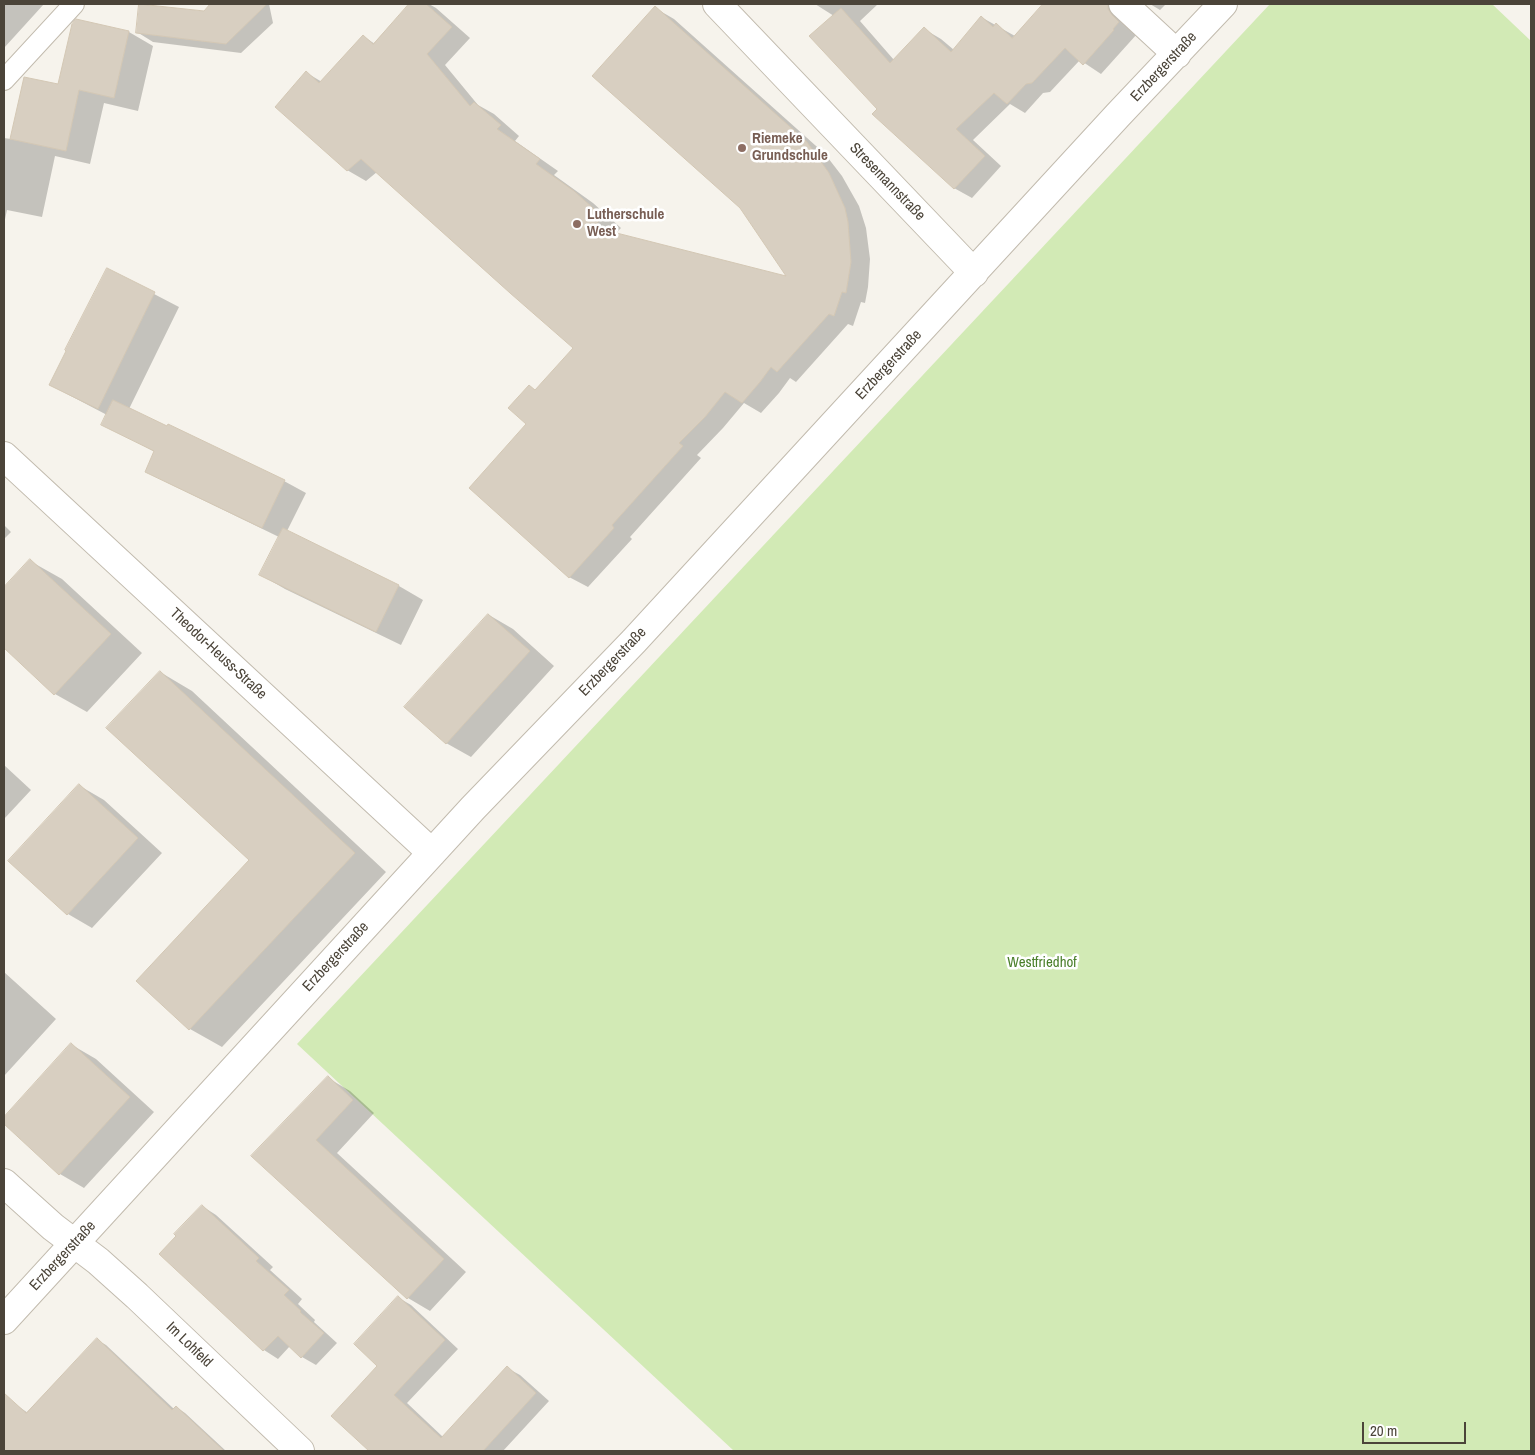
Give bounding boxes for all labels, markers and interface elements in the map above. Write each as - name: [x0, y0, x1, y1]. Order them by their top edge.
- street label: Erzbergerstraße: [1127, 28, 1201, 106]
- place label: Riemeke Grundschule: [752, 130, 828, 165]
- street label: Stresemannstraße: [845, 139, 929, 225]
- marker: Riemeke Grundschule: [736, 142, 748, 154]
- place label: Lutherschule West: [587, 206, 664, 241]
- marker: Lutherschule West: [571, 218, 583, 230]
- street label: Erzbergerstraße: [852, 326, 926, 404]
- street label: Theodor-Heuss-Straße: [166, 605, 270, 703]
- street label: Erzbergerstraße: [576, 624, 650, 700]
- street label: Erzbergerstraße: [299, 918, 373, 996]
- park label: Westfriedhof: [1007, 954, 1077, 972]
- street label: Erzbergerstraße: [26, 1217, 100, 1295]
- street label: Im Lohfeld: [162, 1319, 216, 1371]
- scale bar: [1365, 1412, 1469, 1444]
- text: 20 m: [1370, 1420, 1397, 1441]

